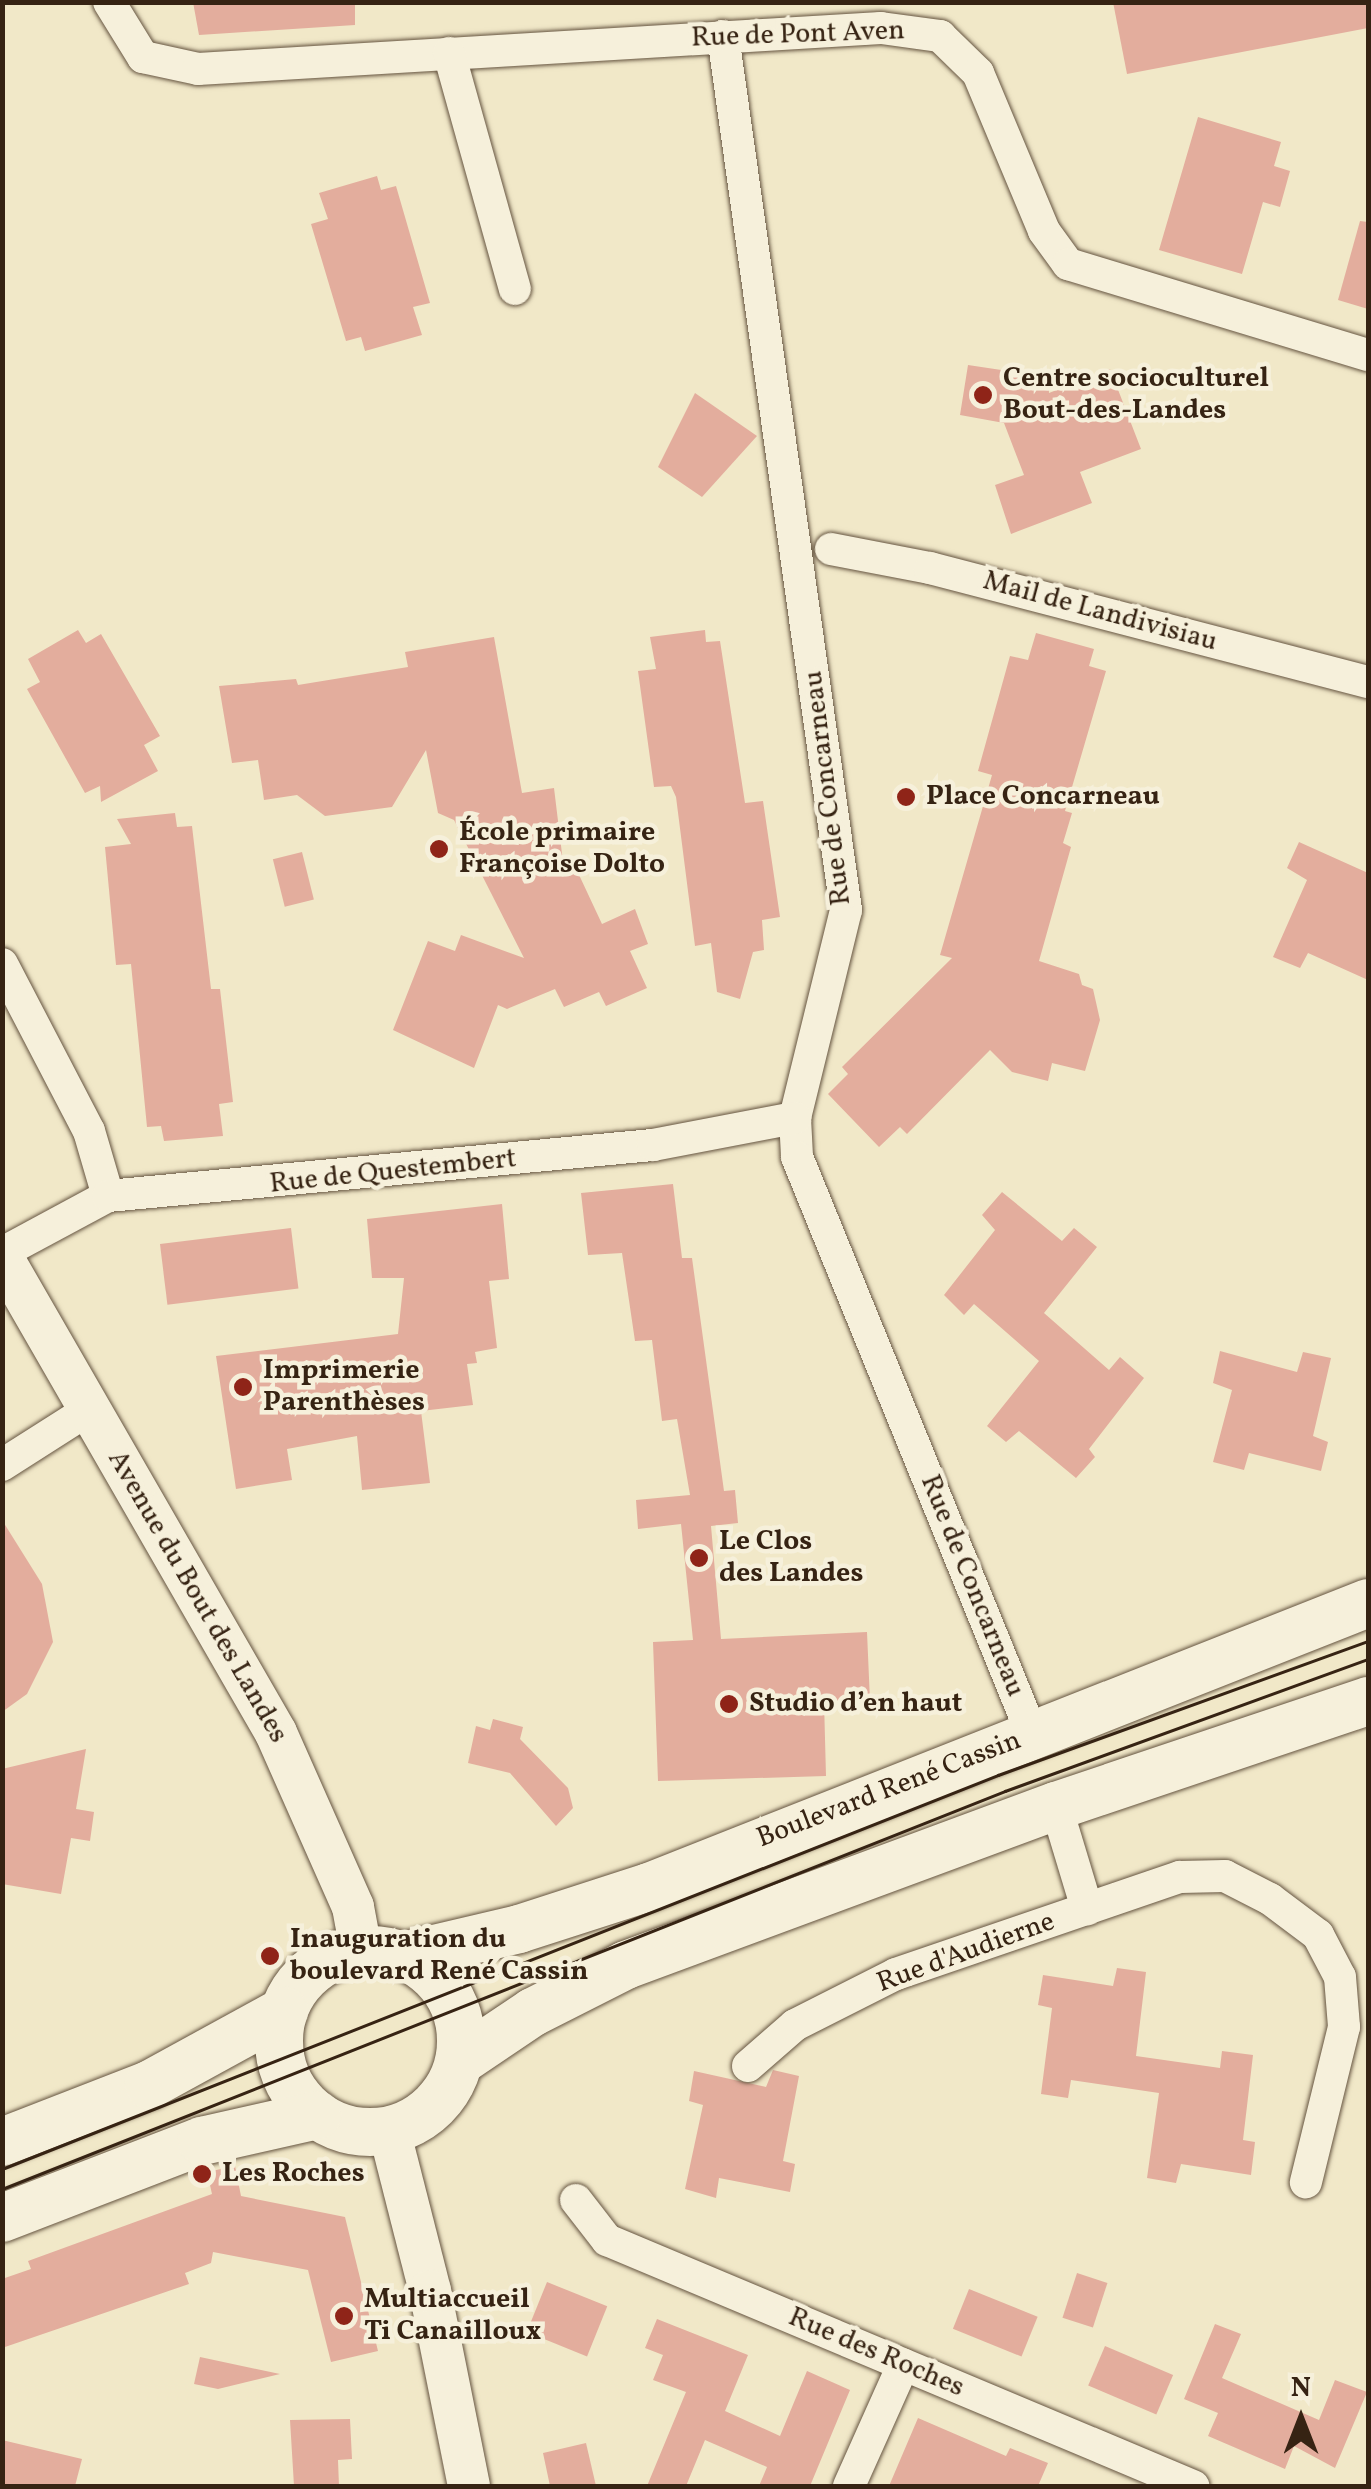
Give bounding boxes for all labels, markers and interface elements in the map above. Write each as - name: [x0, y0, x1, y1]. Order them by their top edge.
- street label: Rue de Pont Aven: [691, 14, 905, 56]
- place label: Centre socioculturel Bout-des-Landes: [1003, 362, 1269, 428]
- marker: Centre socioculturel Bout-des-Landes: [972, 384, 994, 406]
- street label: Mail de Landivisiau: [979, 565, 1221, 659]
- street label: Rue de Concarneau: [797, 669, 859, 907]
- place label: Place Concarneau: [926, 780, 1160, 814]
- marker: Place Concarneau: [895, 786, 917, 808]
- place label: École primaire Françoise Dolto: [459, 816, 665, 882]
- marker: École primaire Françoise Dolto: [428, 838, 450, 860]
- street label: Rue de Questembert: [268, 1142, 518, 1202]
- place label: Imprimerie Parenthèses: [263, 1354, 425, 1420]
- marker: Imprimerie Parenthèses: [232, 1376, 254, 1398]
- street label: Avenue du Bout des Landes: [99, 1445, 295, 1749]
- street label: Rue de Concarneau: [912, 1470, 1032, 1702]
- place label: Le Clos des Landes: [719, 1525, 863, 1591]
- marker: Le Clos des Landes: [688, 1547, 710, 1569]
- place label: Studio d’en haut: [749, 1687, 962, 1721]
- marker: Studio d’en haut: [718, 1693, 740, 1715]
- street label: Boulevard René Cassin: [752, 1724, 1026, 1856]
- street label: Rue d'Audierne: [873, 1905, 1059, 2001]
- place label: Inauguration du boulevard René Cassin: [290, 1923, 588, 1989]
- marker: Inauguration du boulevard René Cassin: [259, 1945, 281, 1967]
- place label: Les Roches: [222, 2157, 365, 2191]
- marker: Les Roches: [191, 2163, 213, 2185]
- place label: Multiaccueil Ti Canailloux: [364, 2283, 541, 2349]
- street label: Rue des Roches: [783, 2301, 969, 2405]
- marker: Multiaccueil Ti Canailloux: [333, 2305, 355, 2327]
- north arrow: [1251, 2369, 1351, 2469]
- text: N: [1291, 2369, 1311, 2408]

